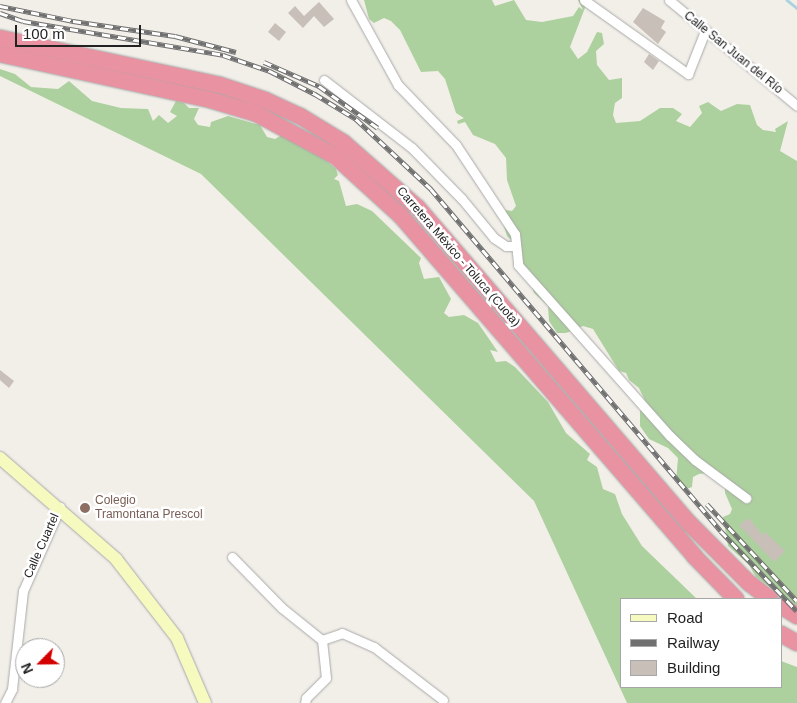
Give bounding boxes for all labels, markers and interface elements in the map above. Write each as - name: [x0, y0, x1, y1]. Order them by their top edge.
- street label: Calle San Juan del Río: [681, 9, 785, 97]
- scale bar: [18, 15, 144, 47]
- text: 100 m: [23, 25, 65, 42]
- street label: Carretera México - Toluca (Cuota): [393, 184, 523, 330]
- place label: Colegio Tramontana Prescol: [95, 494, 203, 522]
- marker: Colegio Tramontana Prescol: [79, 502, 91, 514]
- street label: Calle Cuartel: [21, 511, 63, 581]
- legend: [620, 598, 782, 688]
- text: Road: [667, 609, 703, 626]
- text: Railway: [667, 634, 720, 651]
- north arrow: [15, 638, 65, 688]
- text: Building: [667, 659, 720, 676]
- text: N: [18, 661, 36, 676]

